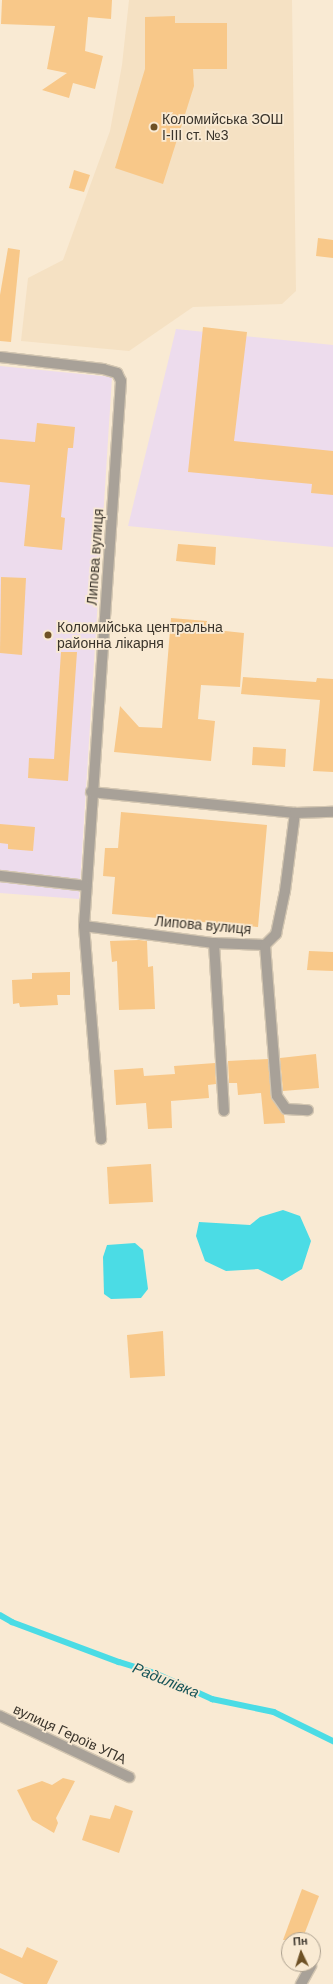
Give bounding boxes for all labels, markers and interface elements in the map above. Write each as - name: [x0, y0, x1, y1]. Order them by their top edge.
- place label: Коломийська ЗОШ І-ІІІ ст. №3: [162, 111, 283, 144]
- marker: Коломийська ЗОШ І-ІІІ ст. №3: [149, 122, 159, 132]
- street label: Липова вулиця: [83, 508, 107, 606]
- place label: Коломийська центральна районна лікарня: [57, 619, 223, 652]
- marker: Коломийська центральна районна лікарня: [42, 629, 54, 641]
- street label: Липова вулиця: [154, 912, 252, 938]
- water label: Радилівка: [130, 1659, 202, 1701]
- street label: вулиця Героїв УПА: [11, 1700, 129, 1768]
- north arrow: [281, 1932, 321, 1972]
- text: Пн: [293, 1935, 308, 1948]

